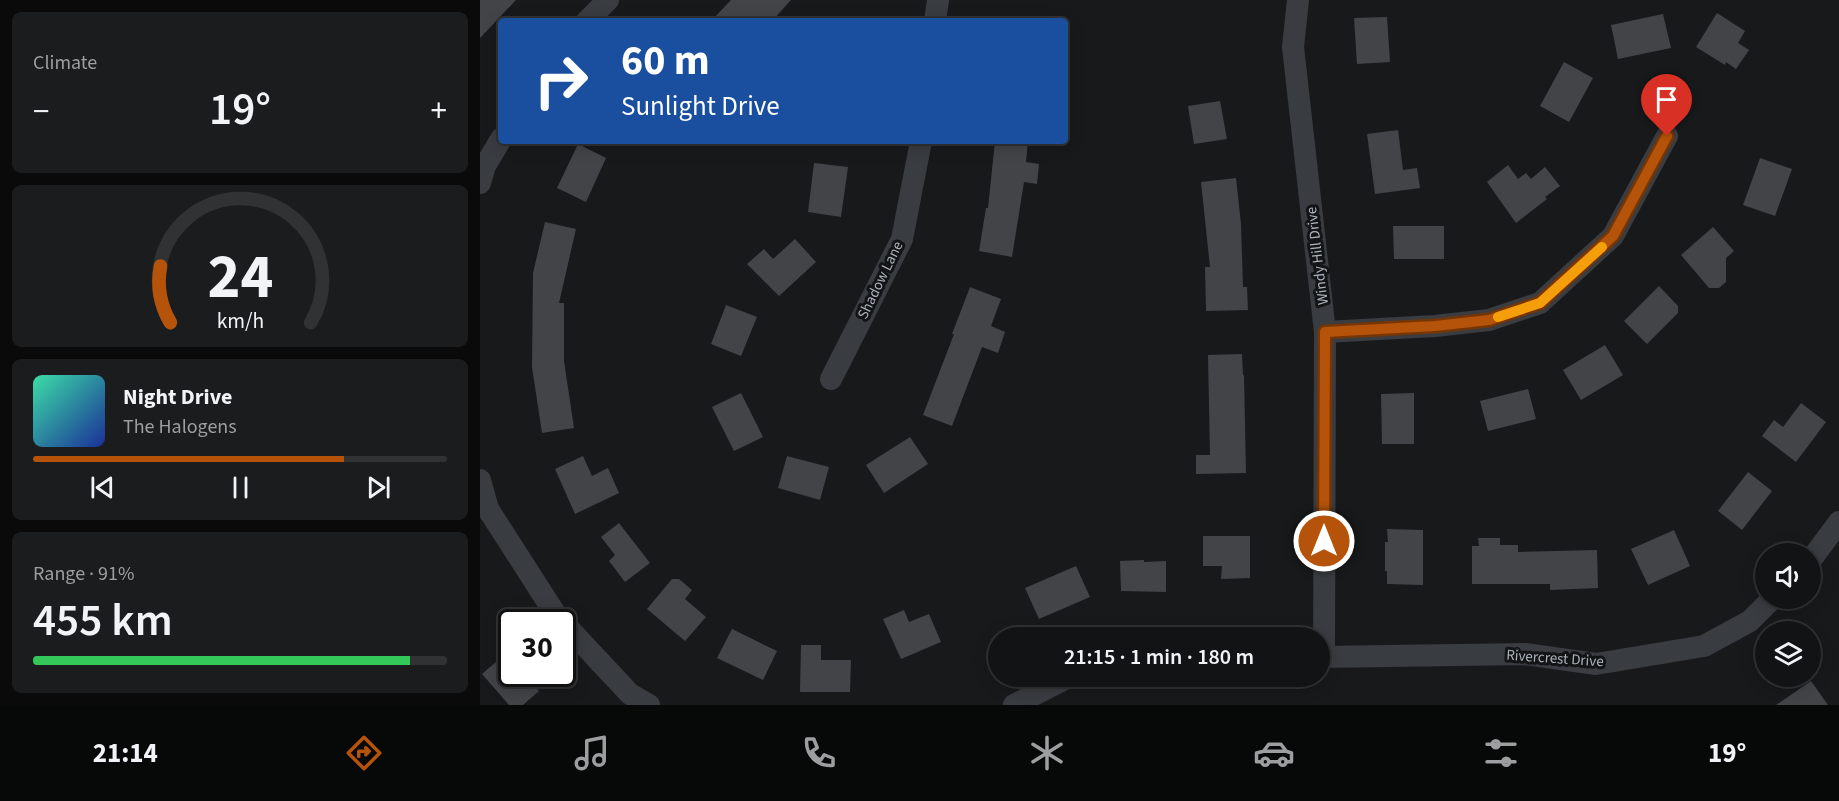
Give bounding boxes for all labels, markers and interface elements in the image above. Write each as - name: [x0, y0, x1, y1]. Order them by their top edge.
- text: 60 m: [621, 31, 710, 91]
- icon: right: [522, 42, 600, 120]
- text: Climate: [33, 49, 97, 77]
- pin: [1641, 74, 1692, 136]
- text: 19°: [209, 78, 271, 142]
- icon: arrive: [1650, 83, 1683, 116]
- text: Sunlight Drive: [621, 87, 780, 126]
- text: −: [33, 88, 49, 135]
- text: +: [431, 88, 447, 135]
- street label: Windy Hill Drive: [1301, 206, 1334, 306]
- text: 24: [207, 233, 273, 322]
- street label: Shadow Lane: [853, 238, 908, 323]
- text: km/h: [216, 306, 264, 337]
- text: Night Drive: [123, 381, 232, 413]
- text: The Halogens: [123, 413, 237, 441]
- icon: previous: [86, 471, 119, 504]
- icon: pause: [224, 471, 257, 504]
- icon: next: [362, 471, 395, 504]
- position arrow: [1292, 509, 1356, 573]
- map controls: [1755, 543, 1821, 687]
- button: sound: [1755, 543, 1821, 609]
- text: Range · 91%: [33, 560, 134, 588]
- text: 455 km: [33, 589, 173, 653]
- speed limit sign: 30: [498, 609, 576, 687]
- button: layers: [1755, 621, 1821, 687]
- text: 21:15 · 1 min · 180 m: [1064, 641, 1254, 673]
- street label: Rivercrest Drive: [1506, 645, 1604, 672]
- icon: directions: [343, 732, 385, 774]
- icon: music: [571, 732, 613, 774]
- icon: phone: [798, 732, 840, 774]
- icon: climate: [1026, 732, 1068, 774]
- icon: car: [1253, 732, 1295, 774]
- icon: filters: [1480, 732, 1522, 774]
- text: 21:14: [93, 734, 158, 773]
- text: 19°: [1708, 734, 1746, 773]

